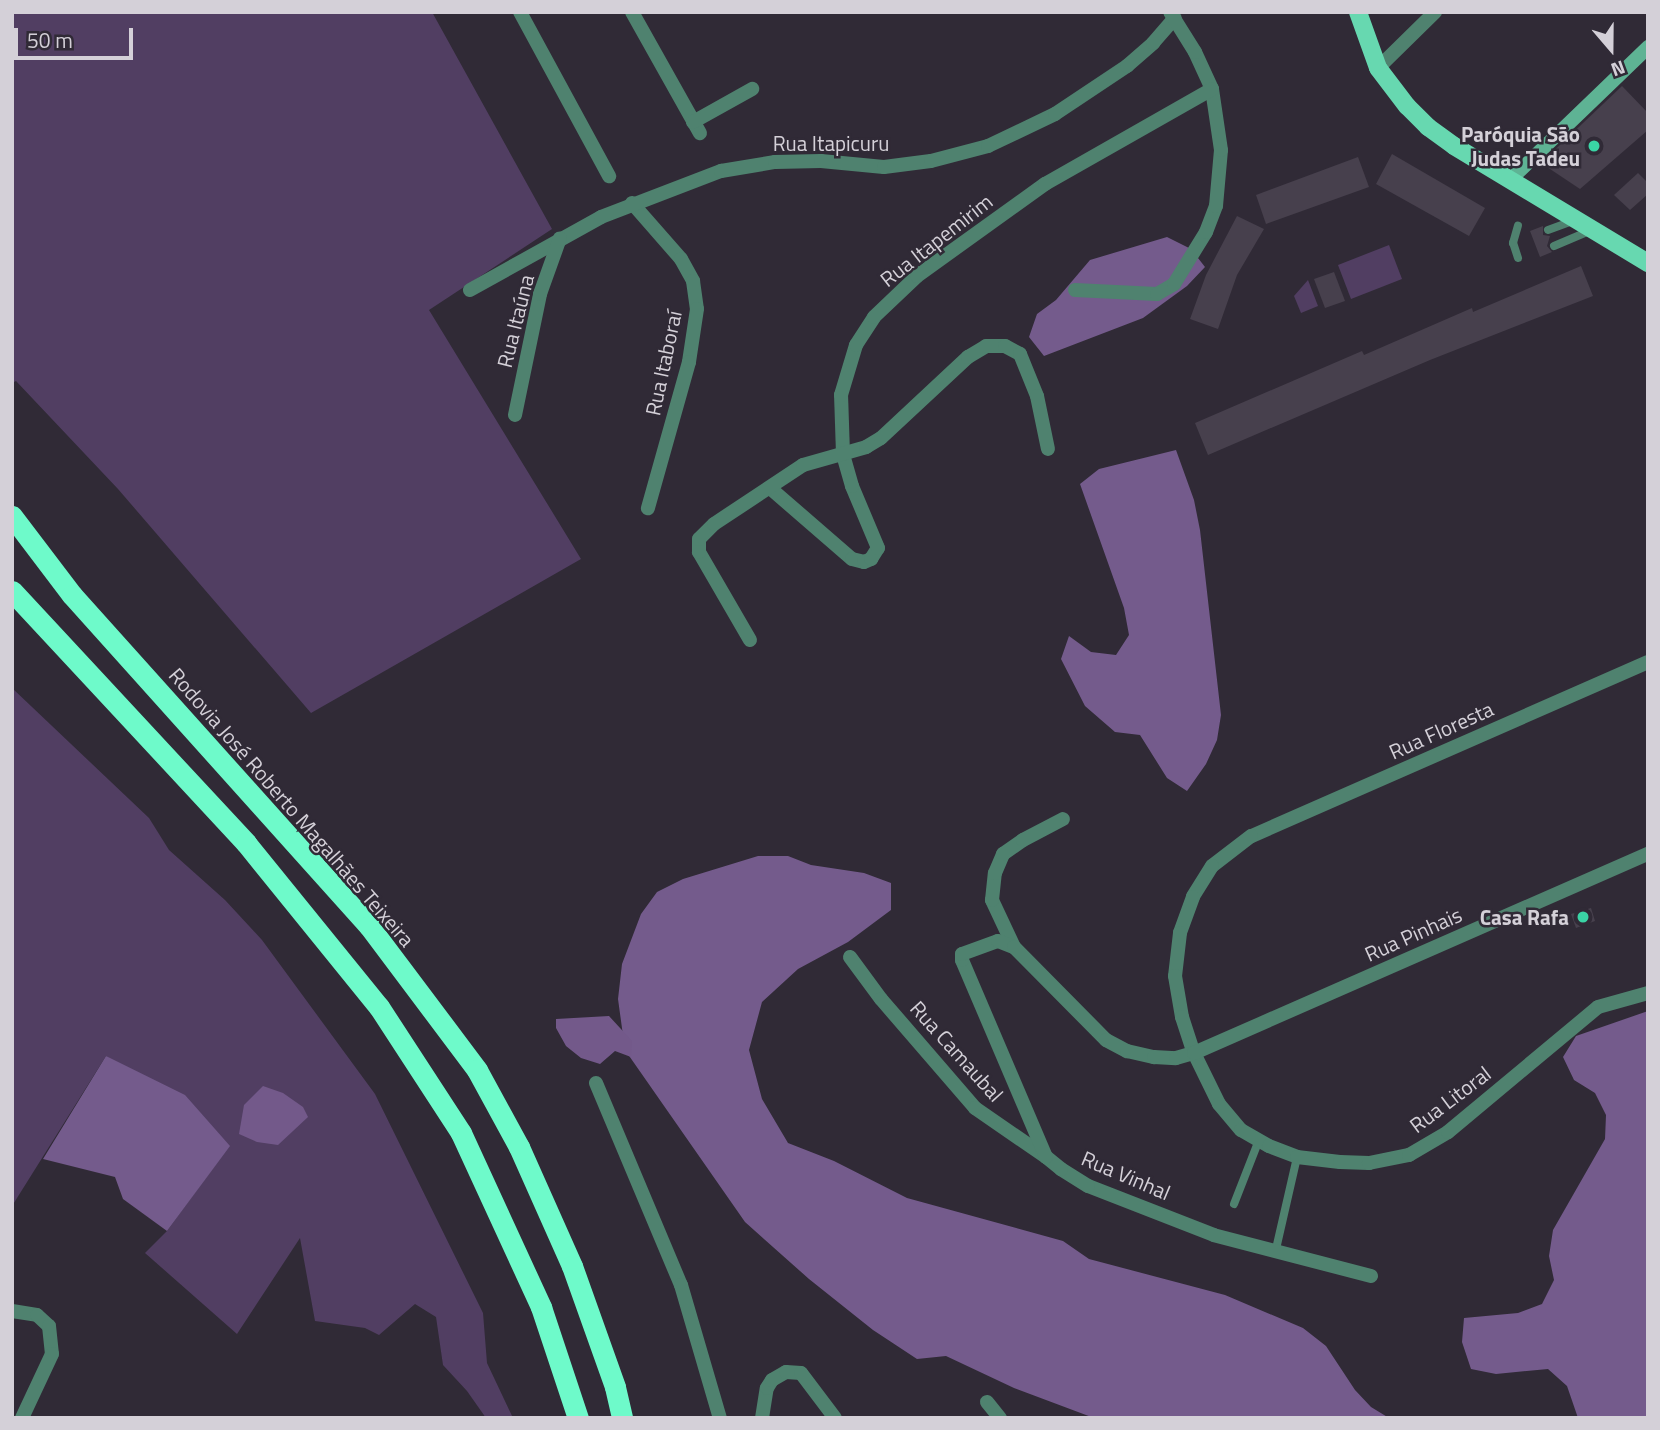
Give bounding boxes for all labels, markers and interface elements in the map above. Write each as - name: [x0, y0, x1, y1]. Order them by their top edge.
- scale bar: [18, 14, 136, 58]
- north arrow: [1576, 14, 1646, 84]
- text: 50 m: [27, 24, 73, 56]
- text: N: [1607, 53, 1630, 85]
- place label: Paróquia São Judas Tadeu: [1461, 121, 1580, 171]
- street label: Rua Itapicuru: [773, 130, 889, 156]
- marker: Paróquia São Judas Tadeu: [1586, 138, 1602, 154]
- street label: Rua Itapemirim: [875, 188, 997, 292]
- street label: Rua Itaúna: [491, 272, 539, 370]
- street label: Rua Itaboraí: [640, 308, 686, 418]
- street label: Rodovia José Roberto Magalhães Teixeira: [164, 662, 420, 952]
- street label: Rua Floresta: [1385, 696, 1497, 764]
- street label: Rua Pinhais: [1361, 901, 1465, 967]
- place label: Casa Rafa: [1480, 904, 1569, 930]
- marker: Casa Rafa: [1575, 909, 1591, 925]
- street label: Rua Camaubal: [905, 995, 1009, 1107]
- street label: Rua Litoral: [1405, 1060, 1495, 1138]
- street label: Rua Vinhal: [1078, 1145, 1174, 1205]

